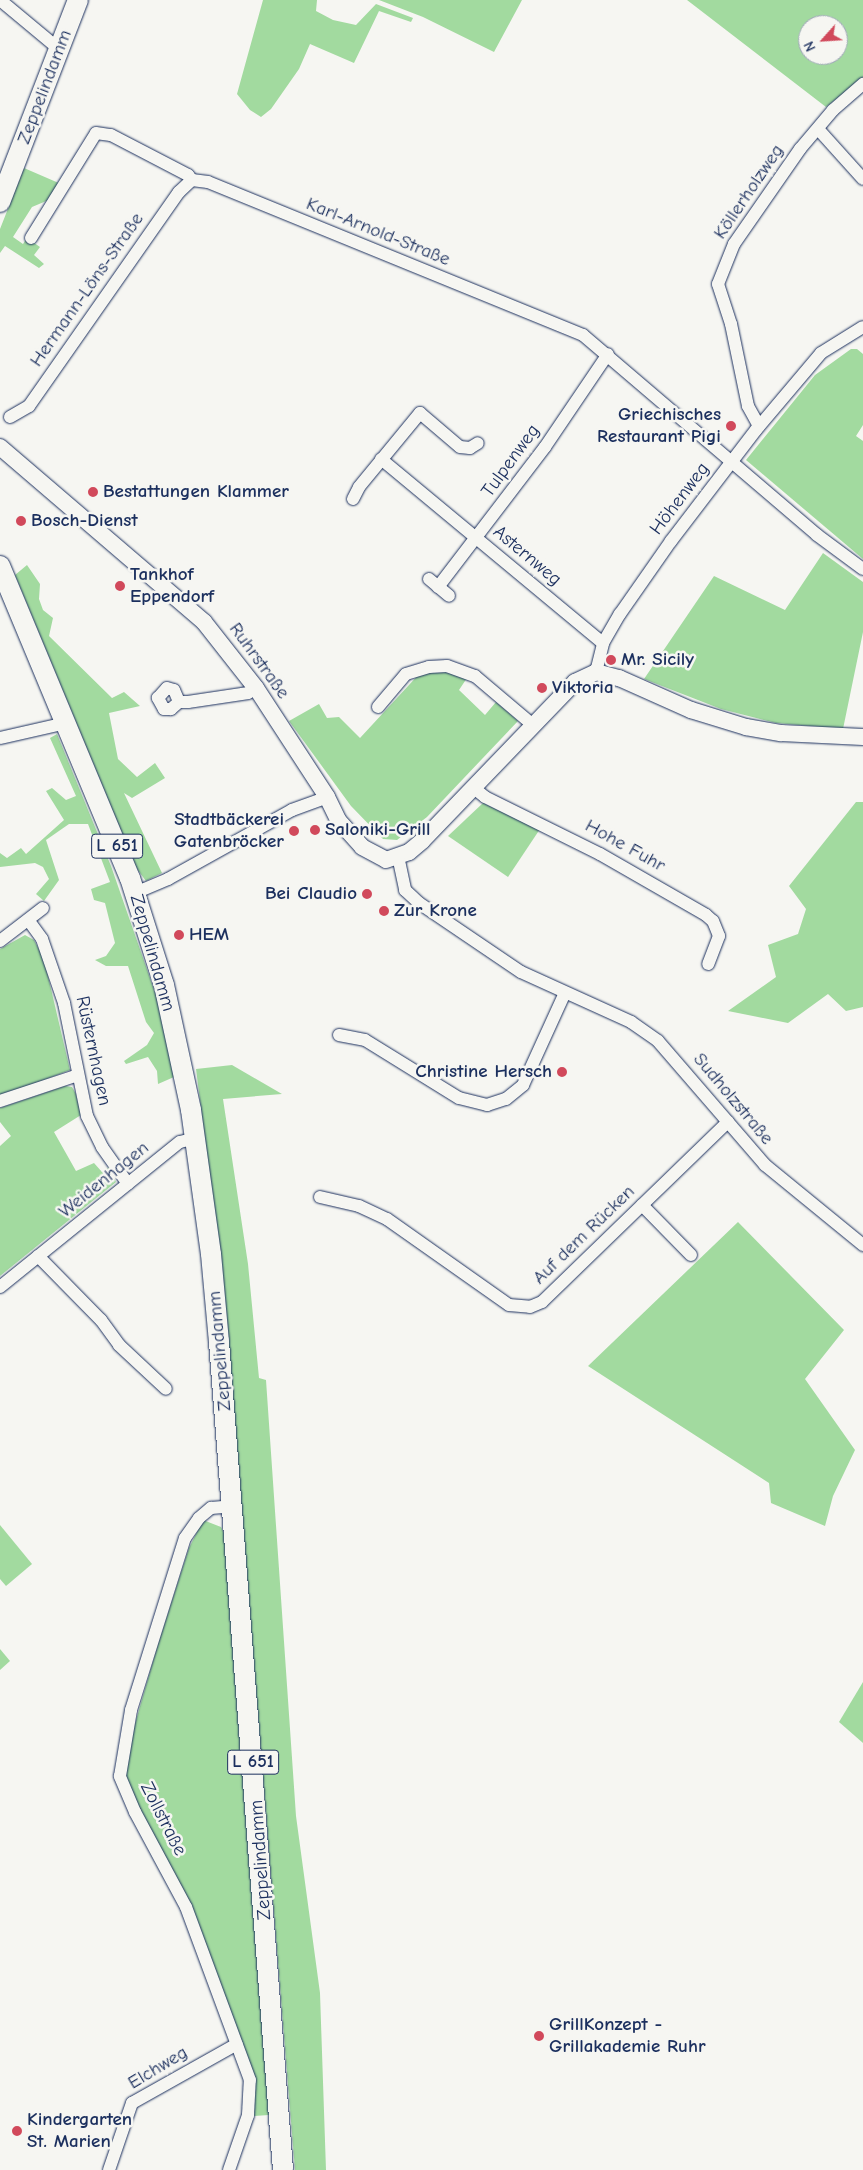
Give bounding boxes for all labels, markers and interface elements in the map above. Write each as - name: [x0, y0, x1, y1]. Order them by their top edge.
- north arrow: [798, 15, 848, 65]
- street label: Zeppelindamm: [13, 27, 77, 147]
- text: N: [800, 39, 820, 54]
- street label: Köllerholzweg: [709, 140, 789, 244]
- street label: Karl-Arnold-Straße: [303, 193, 453, 271]
- street label: Hermann-Löns-Straße: [25, 209, 149, 371]
- place label: Griechisches Restaurant Pigi: [597, 404, 721, 448]
- street label: Tulpenweg: [477, 420, 545, 502]
- marker: Griechisches Restaurant Pigi: [725, 420, 737, 432]
- street label: Höhenweg: [645, 458, 715, 540]
- place label: Bestattungen Klammer: [103, 481, 289, 503]
- marker: Bestattungen Klammer: [87, 486, 99, 498]
- place label: Bosch-Dienst: [31, 510, 138, 532]
- marker: Bosch-Dienst: [15, 515, 27, 527]
- street label: Asternweg: [488, 521, 566, 591]
- place label: Tankhof Eppendorf: [130, 564, 214, 608]
- marker: Tankhof Eppendorf: [114, 580, 126, 592]
- street label: Ruhrstraße: [224, 618, 294, 704]
- place label: Mr. Sicily: [621, 649, 694, 671]
- marker: Mr. Sicily: [605, 654, 617, 666]
- place label: Viktoria: [552, 677, 614, 699]
- marker: Viktoria: [536, 682, 548, 694]
- place label: Stadtbäckerei Gatenbröcker: [174, 809, 284, 853]
- street label: Hohe Fuhr: [581, 815, 669, 877]
- place label: Saloniki-Grill: [325, 819, 431, 841]
- marker: Saloniki-Grill: [309, 824, 321, 836]
- marker: Stadtbäckerei Gatenbröcker: [288, 825, 300, 837]
- road number: L 651: [91, 830, 143, 861]
- place label: Bei Claudio: [265, 883, 357, 905]
- marker: Bei Claudio: [361, 888, 373, 900]
- street label: Zeppelindamm: [124, 892, 180, 1014]
- place label: Zur Krone: [394, 900, 477, 922]
- marker: Zur Krone: [378, 905, 390, 917]
- place label: HEM: [189, 924, 229, 946]
- marker: HEM: [173, 929, 185, 941]
- street label: Rüsternhagen: [70, 994, 116, 1108]
- street label: Sudholzstraße: [688, 1048, 778, 1150]
- place label: Christine Hersch: [415, 1061, 552, 1083]
- marker: Christine Hersch: [556, 1066, 568, 1078]
- street label: Weidenhagen: [54, 1137, 154, 1223]
- street label: Auf dem Rücken: [528, 1181, 640, 1289]
- street label: Zeppelindamm: [203, 1290, 237, 1412]
- road number: L 651: [227, 1746, 279, 1778]
- street label: Zollstraße: [135, 1779, 191, 1859]
- street label: Zeppelindamm: [245, 1799, 277, 1921]
- place label: GrillKonzept - Grillakademie Ruhr: [549, 2014, 706, 2058]
- marker: GrillKonzept - Grillakademie Ruhr: [533, 2030, 545, 2042]
- street label: Elchweg: [124, 2041, 192, 2095]
- place label: Kindergarten St. Marien: [27, 2109, 132, 2153]
- marker: Kindergarten St. Marien: [11, 2125, 23, 2137]

